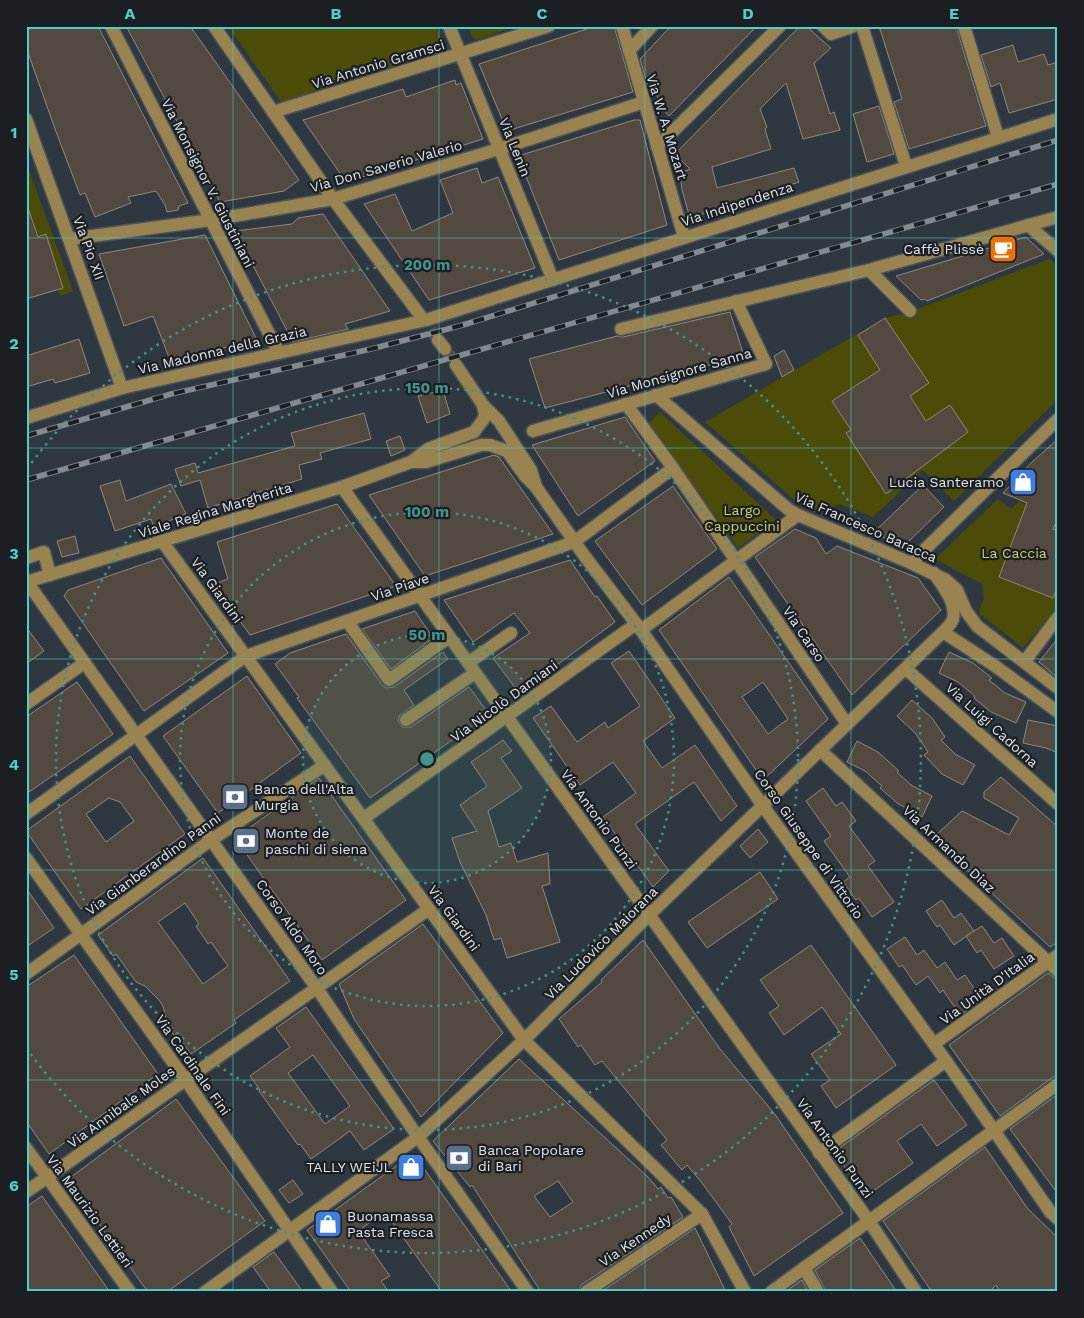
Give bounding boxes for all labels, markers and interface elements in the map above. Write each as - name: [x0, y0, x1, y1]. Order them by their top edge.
- text: A: [125, 4, 136, 23]
- text: B: [331, 4, 342, 23]
- text: C: [537, 4, 548, 23]
- text: D: [742, 4, 754, 23]
- text: E: [949, 4, 959, 23]
- street label: Via Antonio Gramsci: [310, 36, 446, 92]
- street label: Via W. A. Mozart: [643, 72, 691, 182]
- street label: Via Monsignor V. Giustiniani: [158, 96, 258, 270]
- street label: Via Lenin: [496, 115, 534, 179]
- text: 1: [11, 123, 17, 142]
- street label: Via Don Saverio Valerio: [308, 137, 464, 195]
- street label: Via Indipendenza: [679, 178, 795, 230]
- street label: Via Pio XII: [70, 214, 108, 282]
- cafe icon: Caffè Plissè: [988, 234, 1018, 264]
- place label: Caffè Plissè: [904, 241, 984, 257]
- text: 200 m: [404, 256, 450, 274]
- street label: Via Madonna della Grazia: [136, 323, 308, 377]
- text: 2: [9, 334, 19, 353]
- street label: Via Monsignore Sanna: [605, 345, 753, 401]
- text: 150 m: [405, 379, 449, 397]
- shop icon: Lucia Santeramo: [1008, 467, 1038, 497]
- place label: Lucia Santeramo: [889, 474, 1004, 490]
- street label: Viale Regina Margherita: [136, 479, 294, 541]
- street label: Via Francesco Baracca: [793, 488, 940, 566]
- park label: Largo Cappuccini: [704, 502, 780, 534]
- text: 100 m: [405, 503, 449, 521]
- text: 3: [9, 544, 19, 563]
- park label: La Caccia: [981, 545, 1047, 561]
- street label: Via Giardini: [188, 554, 246, 626]
- street label: Via Piave: [369, 570, 431, 604]
- street label: Via Carso: [779, 603, 829, 665]
- text: 50 m: [409, 626, 445, 644]
- street label: Via Nicolò Damiani: [447, 657, 561, 745]
- street label: Via Luigi Cadorna: [943, 679, 1042, 771]
- centre of rings: [418, 750, 436, 768]
- text: 4: [9, 755, 19, 774]
- street label: Vía Antonio Punzi: [557, 766, 641, 872]
- street label: Corso Giuseppe di Vittorio: [751, 766, 867, 922]
- place label: Banca dell'Alta Murgia: [254, 781, 354, 813]
- bank icon: Banca dell'Alta Murgia: [220, 782, 250, 812]
- street label: Via Armando Diaz: [899, 802, 999, 896]
- street label: Via Gianberardino Panni: [82, 810, 224, 918]
- place label: Monte de paschi di siena: [265, 825, 367, 857]
- bank icon: Monte de paschi di siena: [231, 826, 261, 856]
- street label: Corso Aldo Moro: [253, 876, 331, 978]
- street label: Via Giardini: [425, 882, 483, 954]
- street label: Via Ludovico Maiorana: [541, 883, 661, 1003]
- street label: Via Unità D'Italia: [937, 948, 1037, 1028]
- text: 5: [9, 965, 19, 984]
- street label: Via Cardinale Fini: [152, 1012, 234, 1118]
- street label: Via Annibale Moles: [64, 1063, 178, 1151]
- street label: Vía Antonio Punzi: [793, 1095, 877, 1201]
- place label: Banca Popolare di Bari: [478, 1142, 584, 1174]
- bank icon: Banca Popolare di Bari: [444, 1143, 474, 1173]
- street label: Via Maurizio Lettieri: [44, 1151, 136, 1271]
- shop icon: TALLY WEiJL: [396, 1152, 426, 1182]
- place label: TALLY WEiJL: [306, 1159, 392, 1175]
- text: 6: [9, 1176, 19, 1195]
- place label: Buonamassa Pasta Fresca: [347, 1208, 434, 1240]
- shop icon: Buonamassa Pasta Fresca: [313, 1209, 343, 1239]
- street label: Via Kennedy: [596, 1210, 675, 1270]

